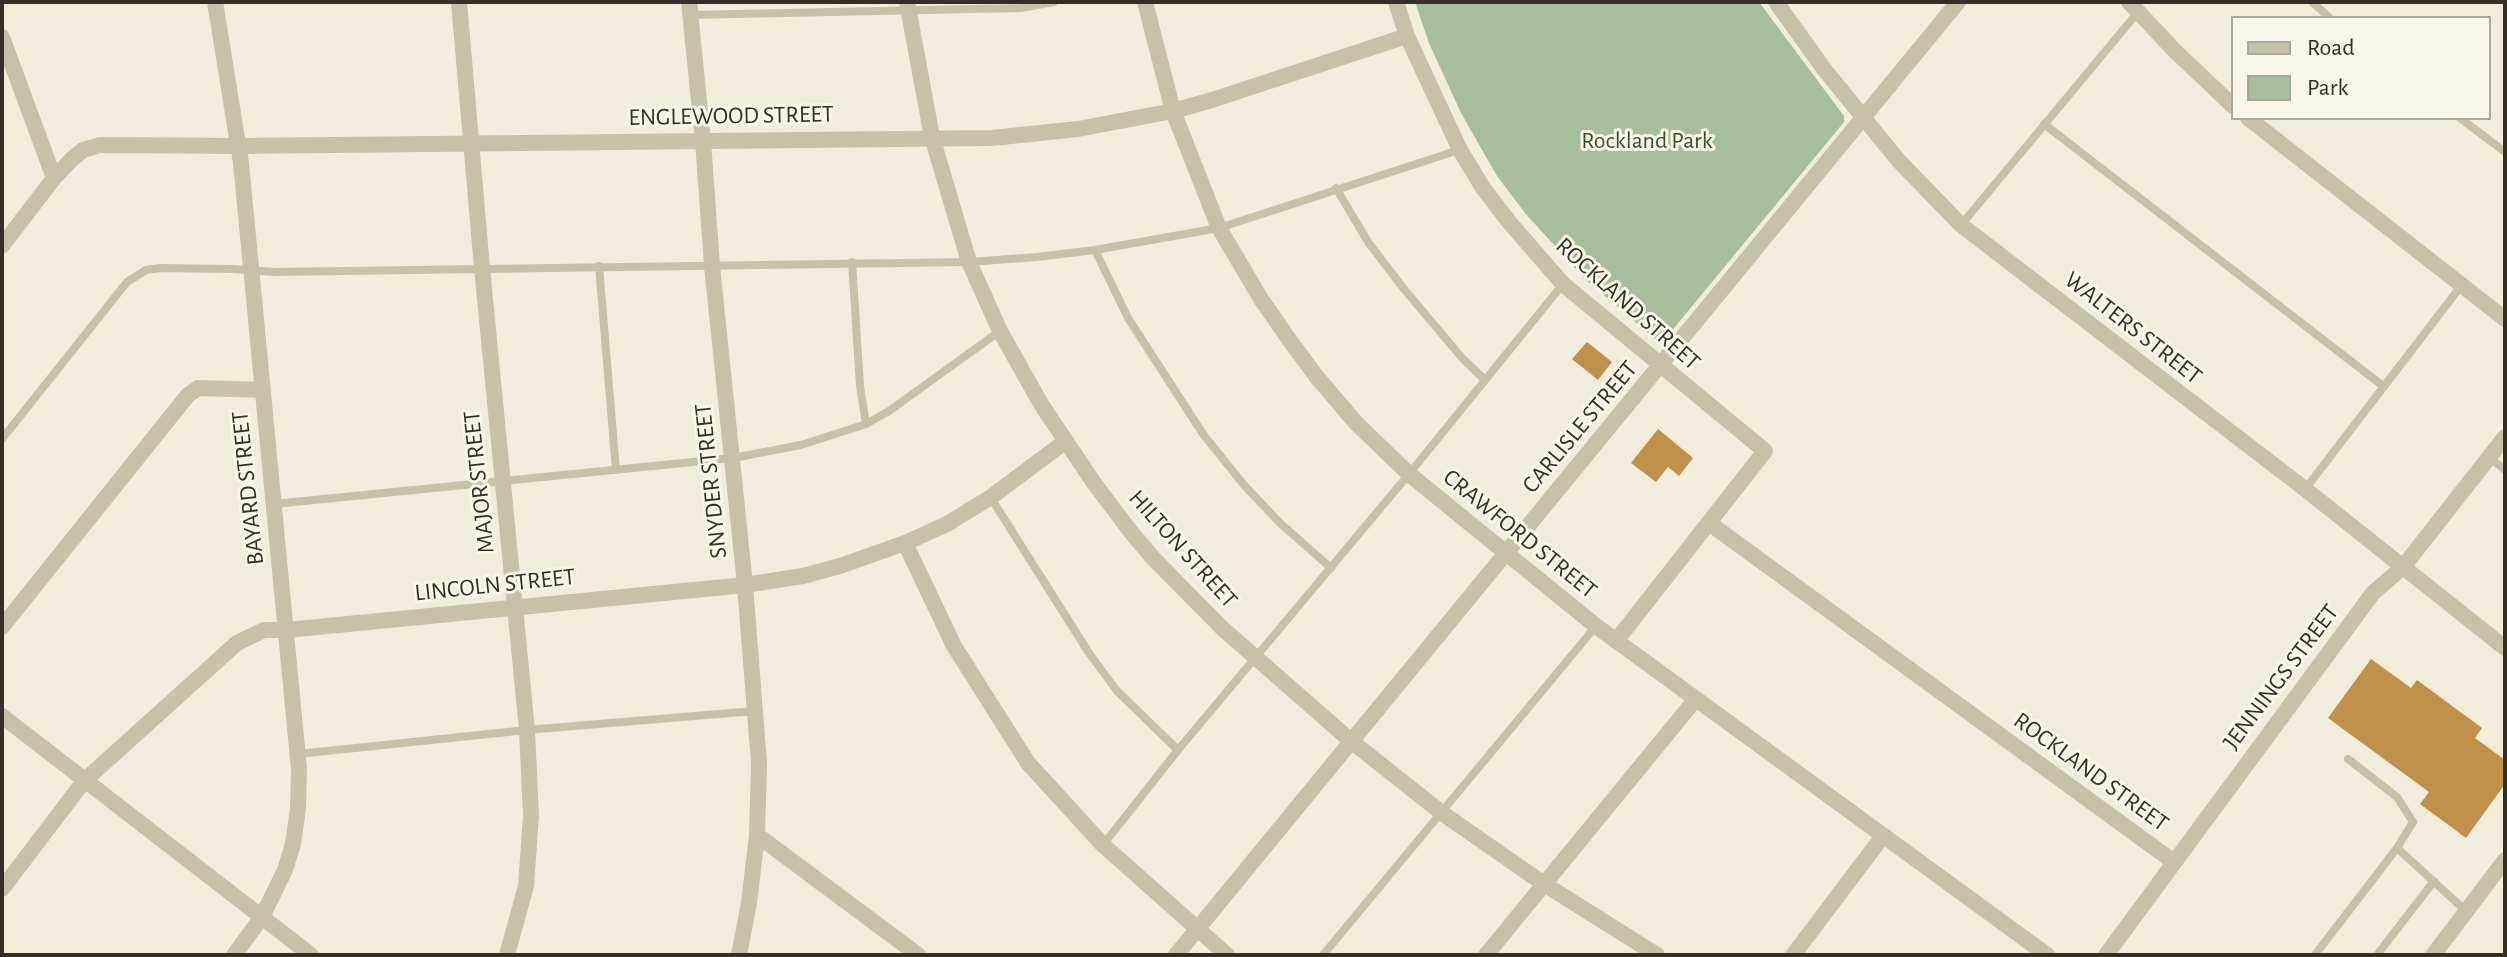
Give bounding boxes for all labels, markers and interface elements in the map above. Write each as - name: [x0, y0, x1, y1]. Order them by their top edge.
- legend: [2231, 16, 2491, 120]
- text: Road: [2307, 36, 2355, 60]
- text: Park: [2307, 76, 2348, 100]
- street label: ENGLEWOOD STREET: [628, 100, 834, 132]
- park label: Rockland Park: [1581, 127, 1713, 155]
- street label: ROCKLAND STREET: [1550, 232, 1706, 376]
- street label: WALTERS STREET: [2059, 265, 2207, 391]
- street label: CARLISLE STREET: [1516, 355, 1644, 499]
- street label: SNYDER STREET: [689, 402, 733, 560]
- street label: MAJOR STREET: [457, 409, 501, 555]
- street label: BAYARD STREET: [226, 410, 270, 566]
- street label: CRAWFORD STREET: [1437, 463, 1603, 605]
- street label: HILTON STREET: [1122, 484, 1244, 614]
- street label: LINCOLN STREET: [413, 562, 577, 608]
- street label: JENNINGS STREET: [2217, 599, 2345, 755]
- street label: ROCKLAND STREET: [2008, 706, 2174, 838]

